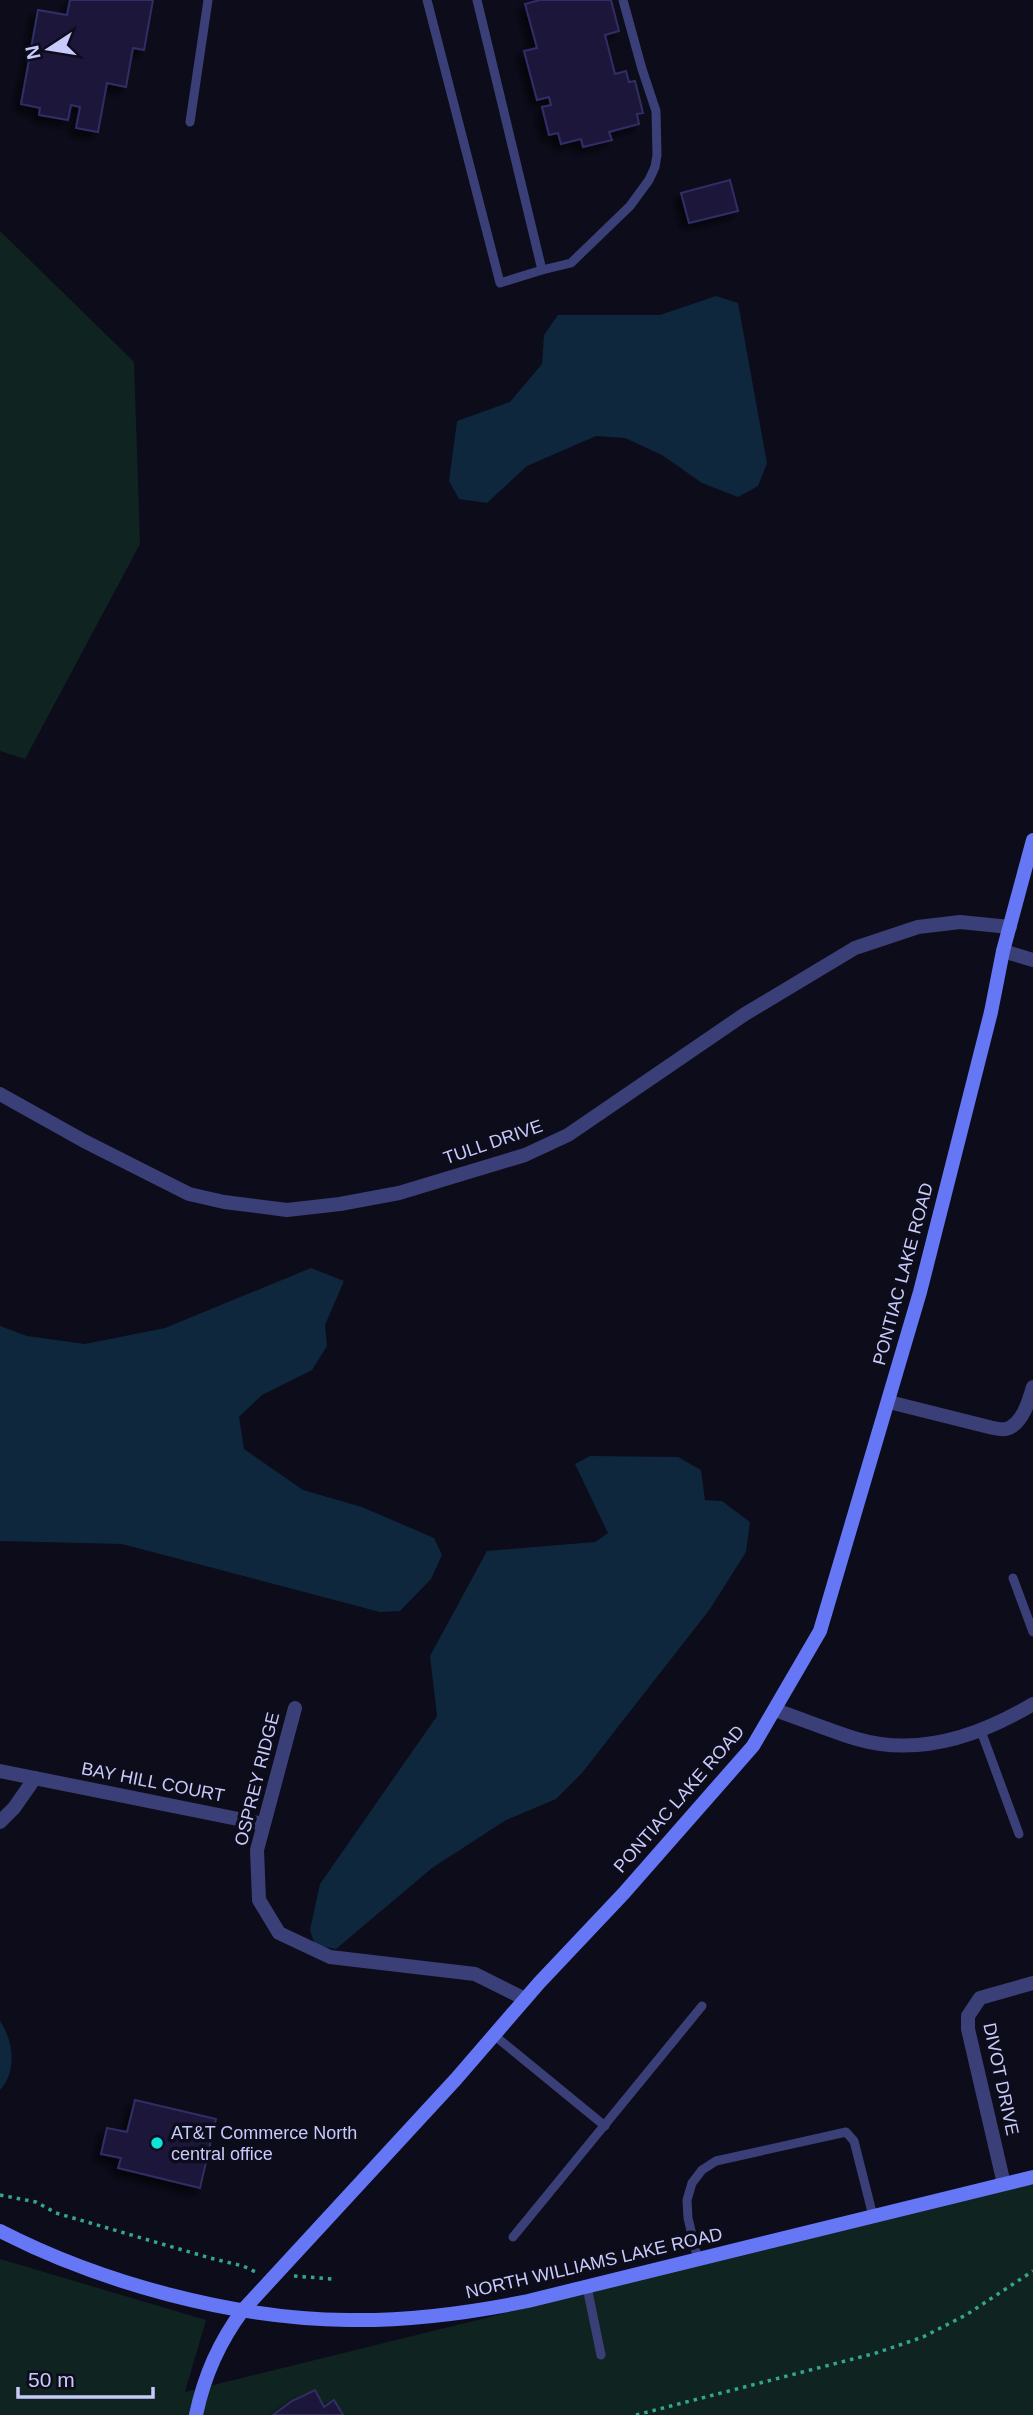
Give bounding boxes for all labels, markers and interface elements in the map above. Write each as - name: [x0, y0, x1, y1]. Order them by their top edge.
- north arrow: [14, 14, 84, 84]
- text: N: [21, 44, 45, 61]
- street label: TULL DRIVE: [441, 1116, 545, 1168]
- street label: PONTIAC LAKE ROAD: [869, 1181, 937, 1367]
- street label: OSPREY RIDGE: [231, 1710, 283, 1848]
- street label: PONTIAC LAKE ROAD: [610, 1721, 748, 1877]
- street label: BAY HILL COURT: [80, 1758, 226, 1806]
- street label: DIVOT DRIVE: [979, 2021, 1023, 2137]
- place label: AT&T Commerce North central office: [171, 2123, 357, 2164]
- marker: AT&T Commerce North central office: [149, 2135, 165, 2151]
- street label: NORTH WILLIAMS LAKE ROAD: [464, 2224, 724, 2302]
- scale bar: [18, 2356, 152, 2400]
- text: 50 m: [28, 2368, 75, 2391]

